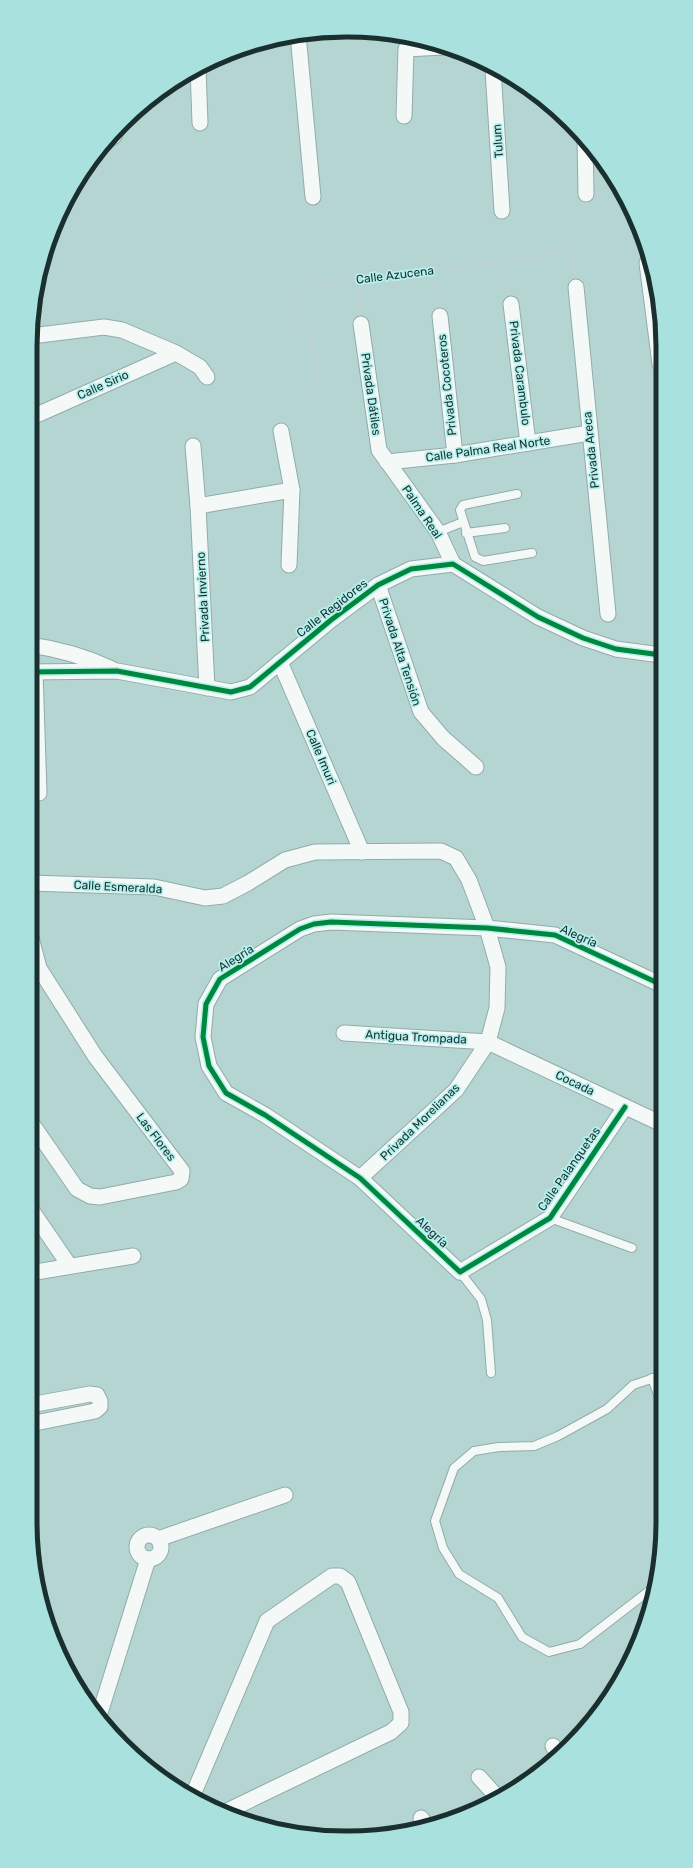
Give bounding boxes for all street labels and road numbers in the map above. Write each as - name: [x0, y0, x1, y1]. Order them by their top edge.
- street label: Tulum: [490, 124, 506, 158]
- street label: Calle Azucena: [355, 263, 435, 287]
- street label: Privada Carambulo: [507, 320, 533, 426]
- street label: Privada Cocoteros: [435, 333, 459, 437]
- street label: Privada Dátiles: [358, 352, 384, 436]
- street label: Calle Sirio: [75, 367, 131, 403]
- street label: Privada Areca: [580, 411, 602, 489]
- street label: Calle Palma Real Norte: [425, 433, 551, 465]
- street label: Palma Real: [399, 483, 445, 541]
- street label: Privada Invierno: [194, 551, 212, 642]
- street label: Calle Regidores: [294, 576, 370, 640]
- street label: Privada Alta Tensión: [376, 596, 424, 708]
- street label: Calle Imuri: [303, 727, 339, 787]
- street label: Calle Esmeralda: [73, 878, 163, 896]
- street label: Alegría: [558, 922, 600, 950]
- street label: Alegría: [216, 942, 256, 974]
- street label: Antigua Trompada: [365, 1027, 467, 1047]
- street label: Cocada: [553, 1068, 597, 1098]
- street label: Privada Morelianas: [377, 1081, 463, 1163]
- street label: Las Flores: [133, 1110, 179, 1164]
- street label: Calle Palanquetas: [535, 1124, 603, 1214]
- street label: Alegría: [413, 1214, 451, 1250]

